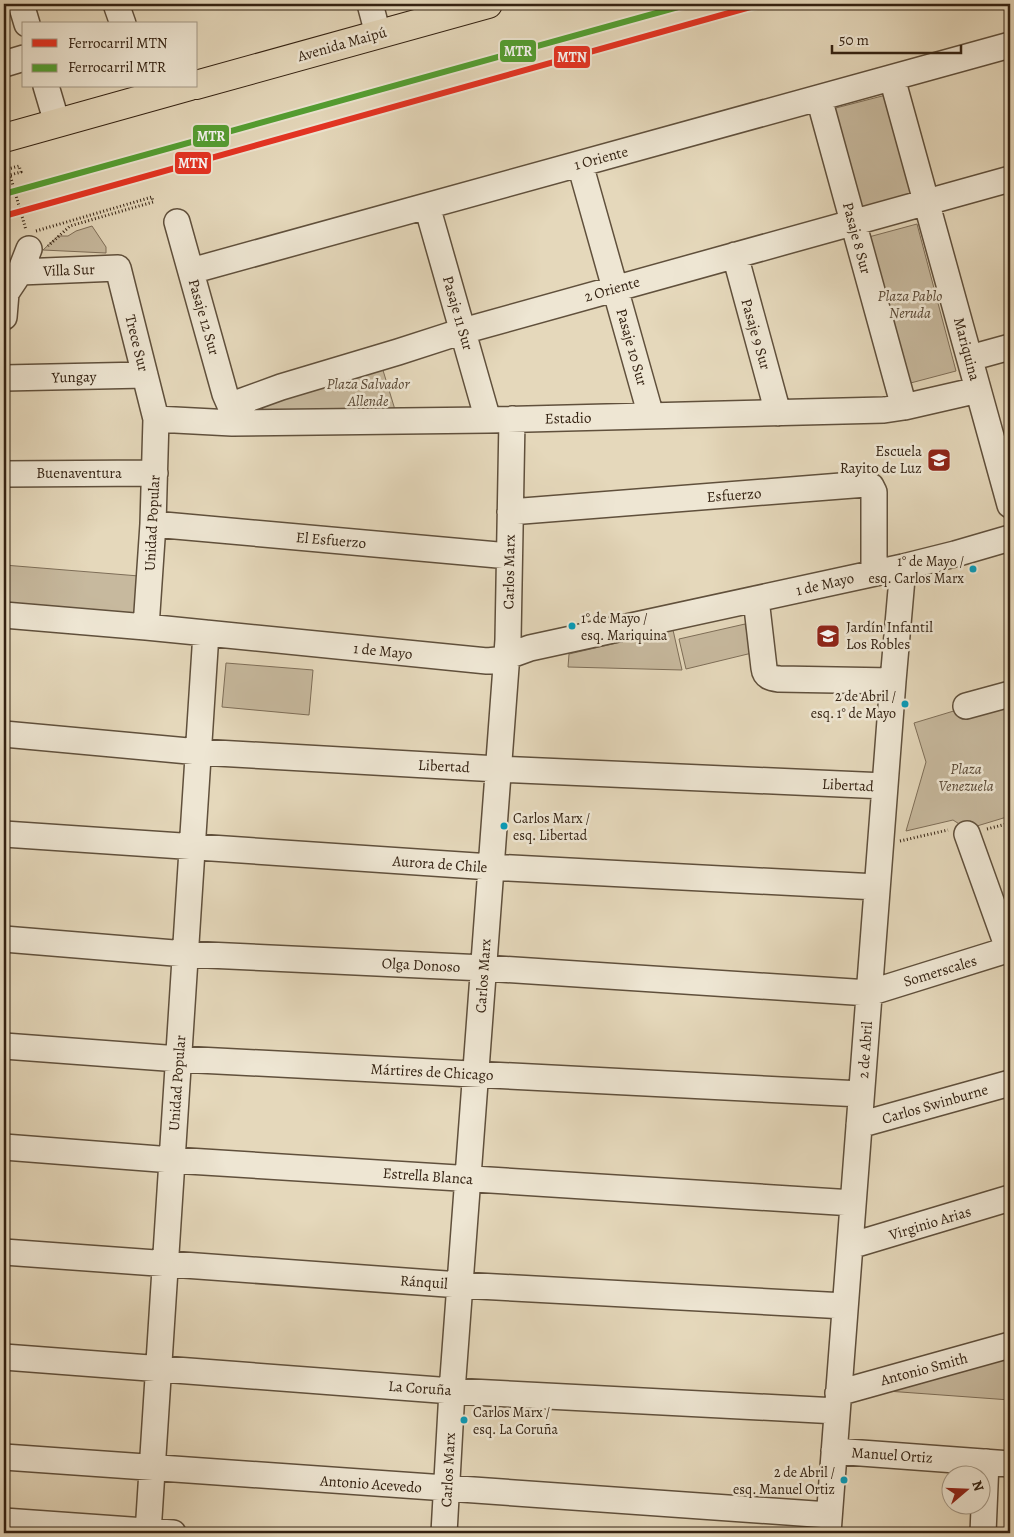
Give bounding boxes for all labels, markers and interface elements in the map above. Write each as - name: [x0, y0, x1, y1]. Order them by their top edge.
- street label: Avenida Maipú: [294, 21, 390, 67]
- legend: [22, 22, 198, 88]
- scale bar: [832, 22, 960, 54]
- text: 50 m: [839, 30, 869, 50]
- text: Ferrocarril MTN: [68, 33, 168, 53]
- line badge: MTR: [499, 39, 537, 63]
- text: MTR: [504, 42, 532, 61]
- line badge: MTN: [553, 45, 591, 69]
- text: MTN: [557, 48, 587, 67]
- text: Ferrocarril MTR: [68, 57, 167, 77]
- line badge: MTR: [192, 124, 230, 148]
- text: MTR: [197, 127, 225, 146]
- street label: 1 Oriente: [572, 141, 630, 175]
- line badge: MTN: [174, 151, 212, 175]
- text: MTN: [178, 154, 208, 173]
- street label: Pasaje 8 Sur: [838, 200, 876, 276]
- street label: Villa Sur: [42, 259, 96, 281]
- street label: 2 Oriente: [582, 271, 642, 306]
- street label: Pasaje 11 Sur: [438, 273, 478, 353]
- street label: Pasaje 12 Sur: [184, 277, 224, 358]
- park label: Plaza Pablo Neruda: [878, 286, 942, 323]
- street label: Pasaje 9 Sur: [736, 296, 776, 372]
- street label: Pasaje 10 Sur: [611, 306, 653, 388]
- street label: Trece Sur: [120, 313, 154, 374]
- street label: Mariquina: [949, 315, 985, 383]
- street label: Yungay: [50, 367, 97, 387]
- park label: Plaza Salvador Allende: [326, 374, 410, 411]
- street label: Estadio: [545, 408, 591, 428]
- place label: Escuela Rayito de Luz: [840, 441, 922, 478]
- school or university icon: Escuela Rayito de Luz: [926, 447, 952, 473]
- street label: Buenaventura: [36, 463, 122, 483]
- street label: Unidad Popular: [140, 474, 165, 571]
- street label: Esfuerzo: [706, 483, 762, 507]
- street label: El Esfuerzo: [295, 527, 367, 553]
- street label: Carlos Marx: [498, 534, 520, 610]
- place label: 1° de Mayo / esq. Carlos Marx: [868, 552, 964, 588]
- marker: 1° de Mayo / esq. Carlos Marx: [968, 564, 978, 574]
- street label: 1 de Mayo: [794, 568, 856, 600]
- place label: 1° de Mayo / esq. Mariquina: [581, 609, 668, 645]
- place label: Jardín Infantil Los Robles: [846, 617, 933, 654]
- marker: 1° de Mayo / esq. Mariquina: [567, 621, 577, 631]
- school or university icon: Jardín Infantil Los Robles: [815, 623, 841, 649]
- street label: 1 de Mayo: [353, 638, 413, 664]
- place label: 2 de Abril / esq. 1° de Mayo: [811, 687, 896, 723]
- marker: 2 de Abril / esq. 1° de Mayo: [900, 699, 910, 709]
- street label: Libertad: [418, 755, 471, 777]
- park label: Plaza Venezuela: [938, 759, 994, 796]
- street label: Libertad: [822, 774, 875, 796]
- place label: Carlos Marx / esq. Libertad: [513, 809, 590, 845]
- marker: Carlos Marx / esq. Libertad: [499, 821, 509, 831]
- street label: Aurora de Chile: [391, 851, 488, 877]
- street label: Carlos Marx: [470, 938, 496, 1014]
- street label: Somerscales: [901, 950, 979, 992]
- street label: Olga Donoso: [381, 953, 461, 977]
- street label: 2 de Abril: [853, 1020, 877, 1079]
- street label: Unidad Popular: [164, 1034, 190, 1132]
- street label: Mártires de Chicago: [370, 1059, 494, 1085]
- street label: Carlos Swinburne: [880, 1079, 991, 1129]
- street label: Estrella Blanca: [382, 1163, 474, 1189]
- street label: Virginio Arias: [886, 1201, 973, 1245]
- street label: Ránquil: [399, 1270, 449, 1294]
- street label: Antonio Smith: [877, 1348, 970, 1390]
- street label: La Coruña: [388, 1376, 452, 1400]
- place label: Carlos Marx / esq. La Coruña: [473, 1403, 559, 1439]
- marker: Carlos Marx / esq. La Coruña: [459, 1415, 469, 1425]
- street label: Carlos Marx: [436, 1432, 460, 1508]
- street label: Manuel Ortiz: [851, 1442, 933, 1468]
- place label: 2 de Abril / esq. Manuel Ortiz: [733, 1463, 835, 1499]
- north arrow: [942, 1464, 992, 1514]
- street label: Antonio Acevedo: [318, 1470, 423, 1498]
- marker: 2 de Abril / esq. Manuel Ortiz: [839, 1475, 849, 1485]
- text: N: [967, 1478, 988, 1494]

